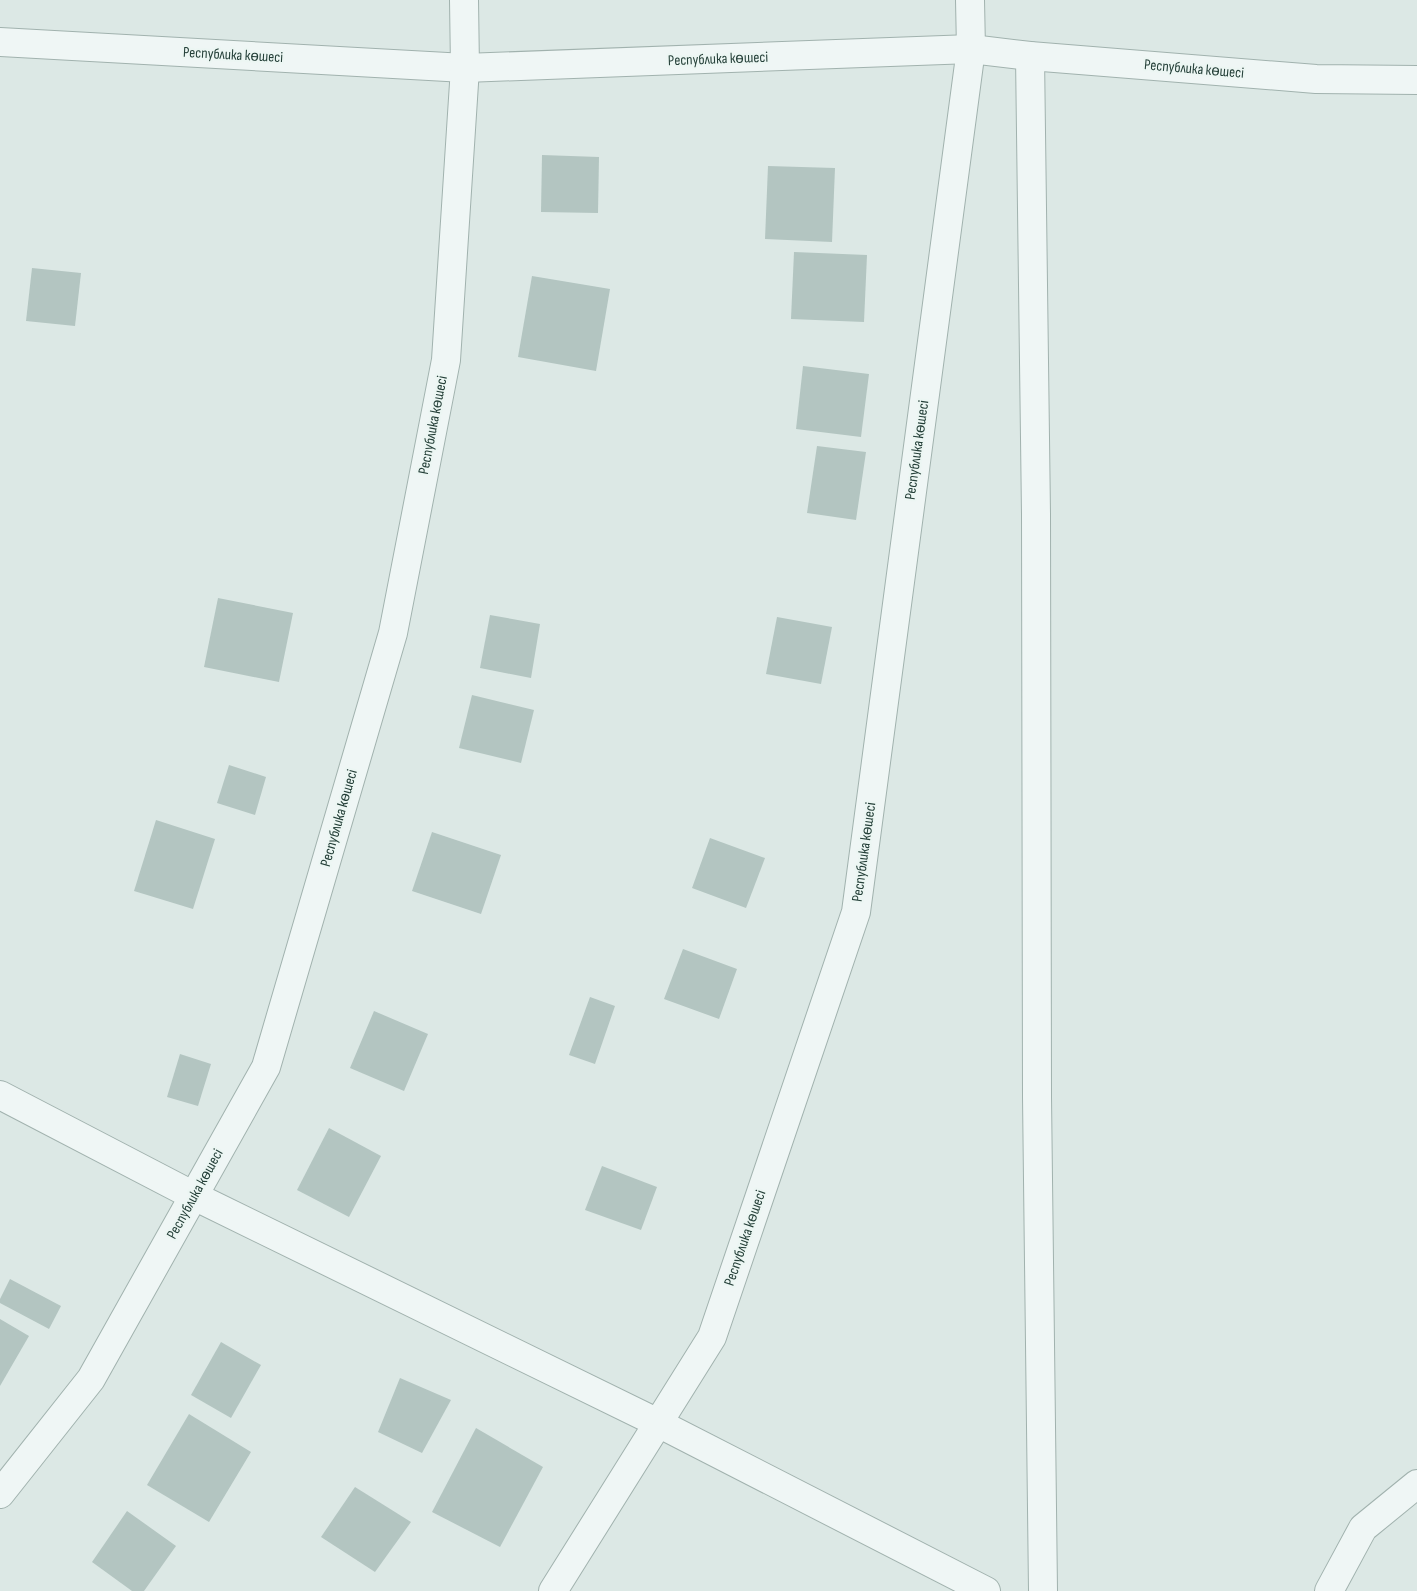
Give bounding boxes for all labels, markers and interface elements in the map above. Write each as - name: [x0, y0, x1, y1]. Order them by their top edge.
- street label: Республика көшесі: [182, 43, 284, 67]
- street label: Республика көшесі: [668, 48, 769, 70]
- street label: Республика көшесі: [1143, 55, 1245, 83]
- street label: Республика көшесі: [414, 374, 452, 476]
- street label: Республика көшесі: [901, 399, 933, 501]
- street label: Республика көшесі: [316, 767, 362, 869]
- street label: Республика көшесі: [848, 801, 880, 903]
- street label: Республика көшесі: [162, 1145, 228, 1242]
- street label: Республика көшесі: [720, 1187, 770, 1288]

